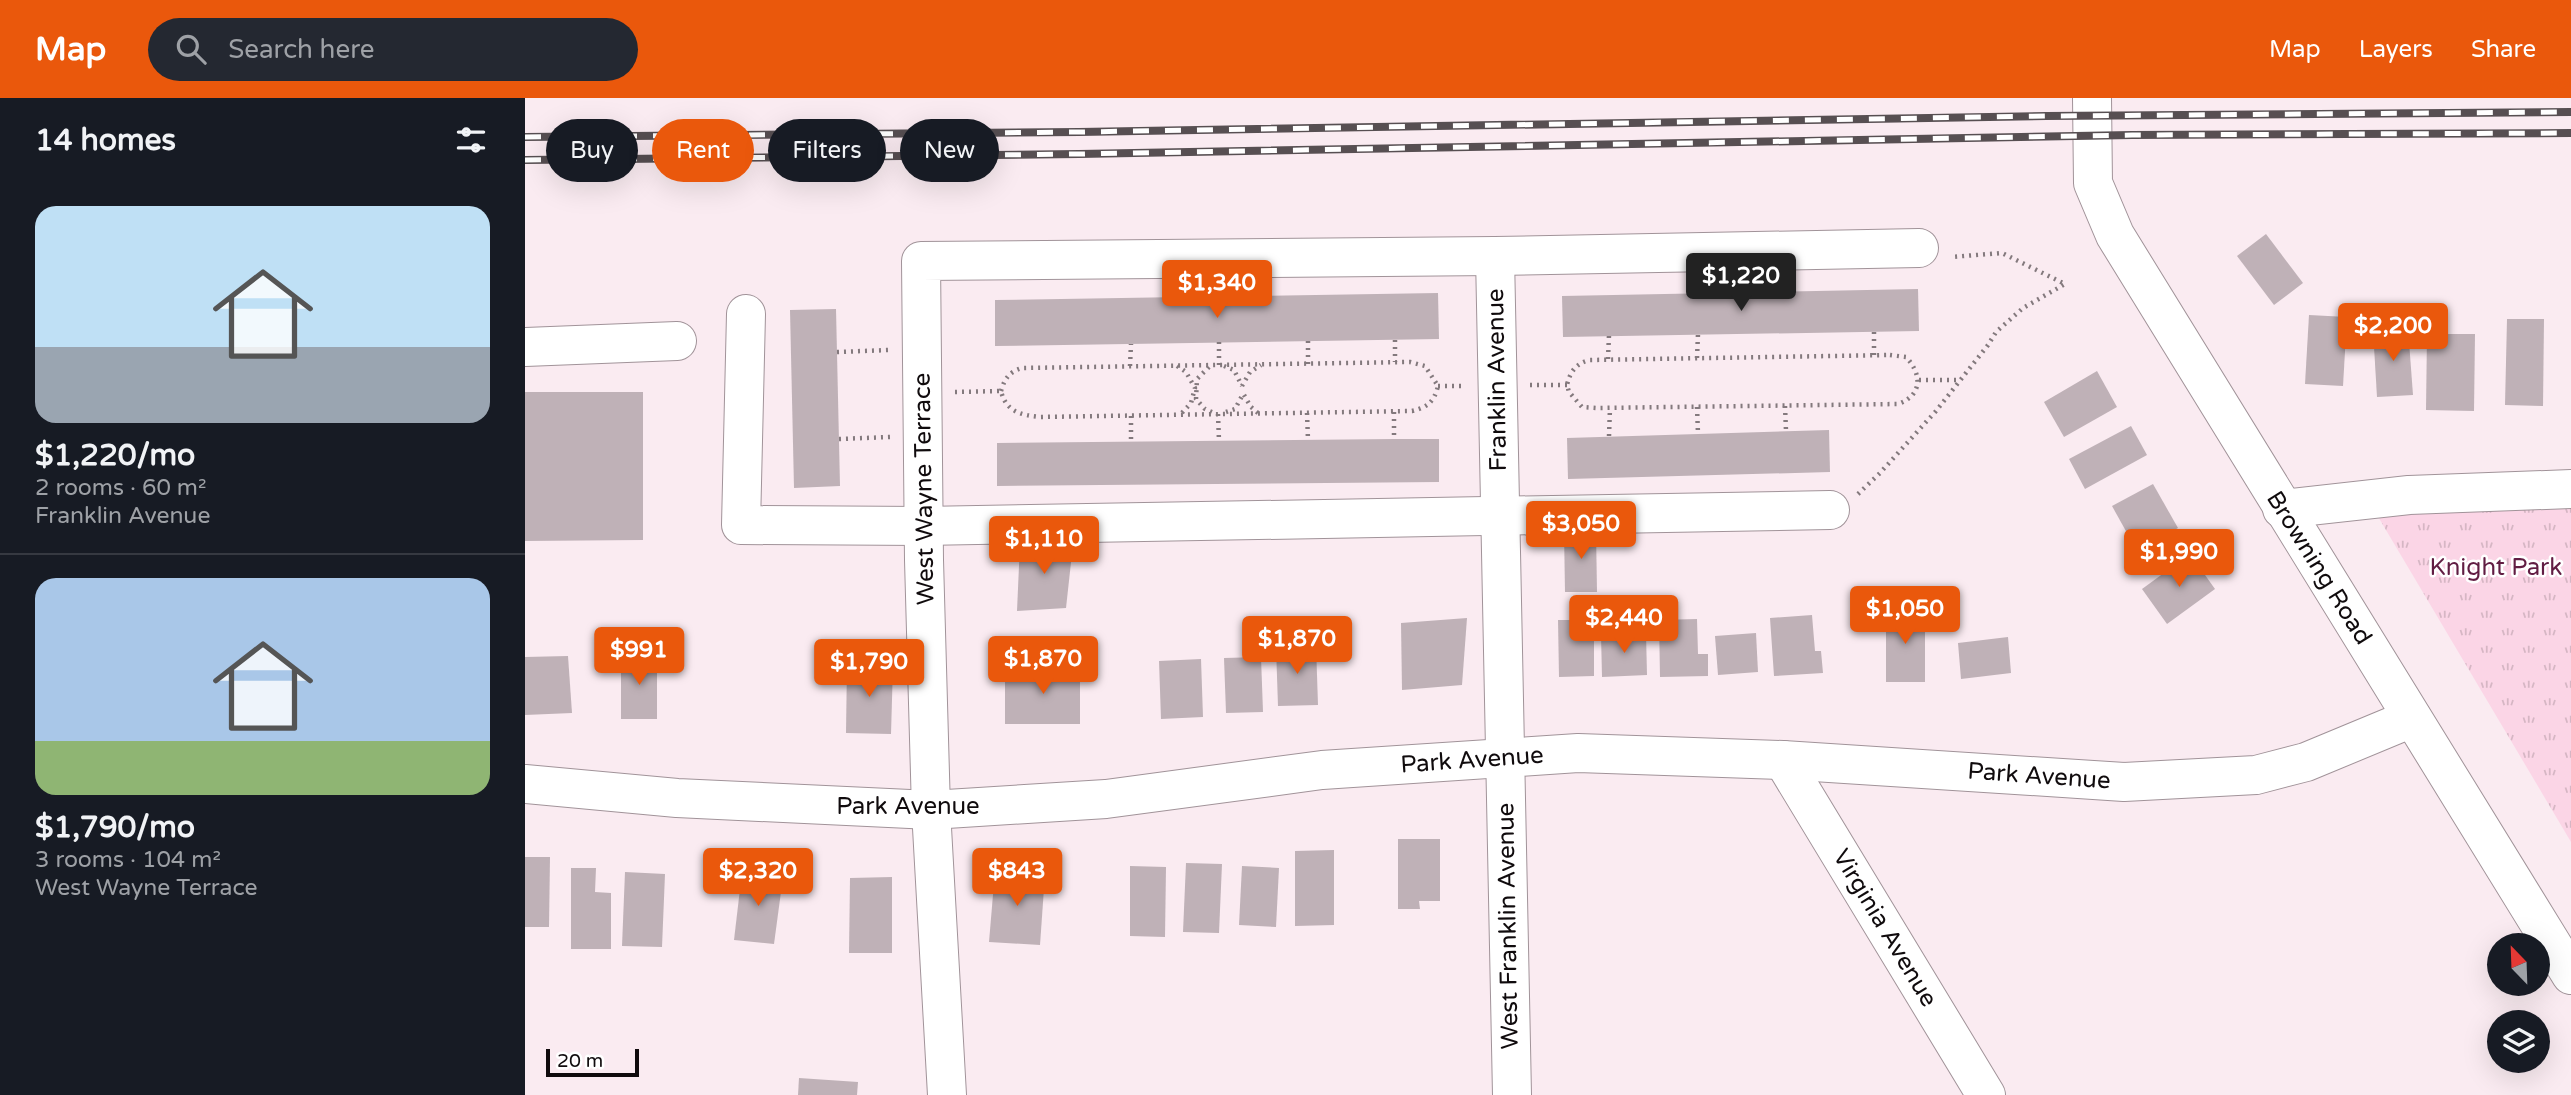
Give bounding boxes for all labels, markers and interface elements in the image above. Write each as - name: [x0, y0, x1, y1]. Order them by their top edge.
- search box: [148, 18, 638, 81]
- text: Map: [35, 30, 106, 69]
- icon: search: [172, 30, 210, 68]
- text: Search here: [228, 34, 374, 65]
- text: Map: [2269, 35, 2321, 64]
- text: Layers: [2359, 35, 2433, 64]
- text: Share: [2471, 35, 2536, 64]
- chip: Buy: [546, 119, 638, 182]
- chip: Rent: [652, 119, 754, 182]
- chip: Filters: [768, 119, 886, 182]
- chip: New: [900, 119, 999, 182]
- icon: filters: [452, 121, 490, 159]
- text: 14 homes: [35, 122, 176, 159]
- icon: home: [200, 251, 326, 377]
- pin: $1,220: [1684, 254, 1798, 313]
- pin: $1,340: [1160, 260, 1274, 320]
- text: $1,220: [1702, 262, 1780, 290]
- text: $1,340: [1178, 269, 1256, 297]
- street label: Franklin Avenue: [1481, 288, 1513, 472]
- pin: $2,200: [2336, 303, 2450, 363]
- text: $2,200: [2354, 312, 2432, 340]
- street label: West Wayne Terrace: [907, 373, 941, 605]
- text: $1,220/mo: [35, 437, 195, 474]
- text: 2 rooms · 60 m²: [35, 474, 206, 502]
- street label: Browning Road: [2260, 486, 2378, 650]
- text: Franklin Avenue: [35, 502, 210, 530]
- pin: $3,050: [1524, 502, 1638, 561]
- text: $3,050: [1542, 510, 1620, 538]
- pin: $1,110: [987, 517, 1101, 576]
- text: $1,110: [1005, 525, 1083, 553]
- pin: $1,990: [2122, 530, 2236, 589]
- text: $1,990: [2140, 538, 2218, 566]
- park label: Knight Park: [2430, 553, 2562, 582]
- pin: $1,050: [1848, 587, 1962, 646]
- text: $1,050: [1866, 595, 1944, 623]
- pin: $2,440: [1567, 596, 1681, 655]
- text: $2,440: [1585, 604, 1663, 632]
- pin: $1,870: [1240, 616, 1354, 676]
- icon: home: [200, 623, 326, 749]
- text: $1,870: [1258, 625, 1336, 653]
- pin: $991: [598, 628, 680, 687]
- text: $991: [610, 636, 668, 664]
- pin: $1,870: [986, 636, 1100, 696]
- pin: $1,790: [812, 640, 926, 699]
- text: $1,870: [1004, 645, 1082, 673]
- text: $1,790: [830, 648, 908, 676]
- street label: Park Avenue: [1399, 741, 1545, 779]
- street label: Park Avenue: [1966, 757, 2112, 795]
- street label: Park Avenue: [836, 792, 980, 821]
- street label: West Franklin Avenue: [1491, 802, 1525, 1050]
- text: $1,790/mo: [35, 809, 195, 846]
- street label: Virginia Avenue: [1827, 844, 1943, 1012]
- text: 3 rooms · 104 m²: [35, 846, 221, 874]
- pin: $2,320: [701, 848, 815, 908]
- pin: $843: [976, 848, 1058, 908]
- text: $2,320: [719, 857, 797, 885]
- text: $843: [988, 857, 1046, 885]
- text: West Wayne Terrace: [35, 874, 258, 902]
- north arrow: [2487, 933, 2550, 996]
- map controls: [2487, 933, 2550, 1073]
- button: layers: [2487, 1010, 2550, 1073]
- scale bar: [546, 1046, 639, 1078]
- text: 20 m: [557, 1050, 603, 1072]

